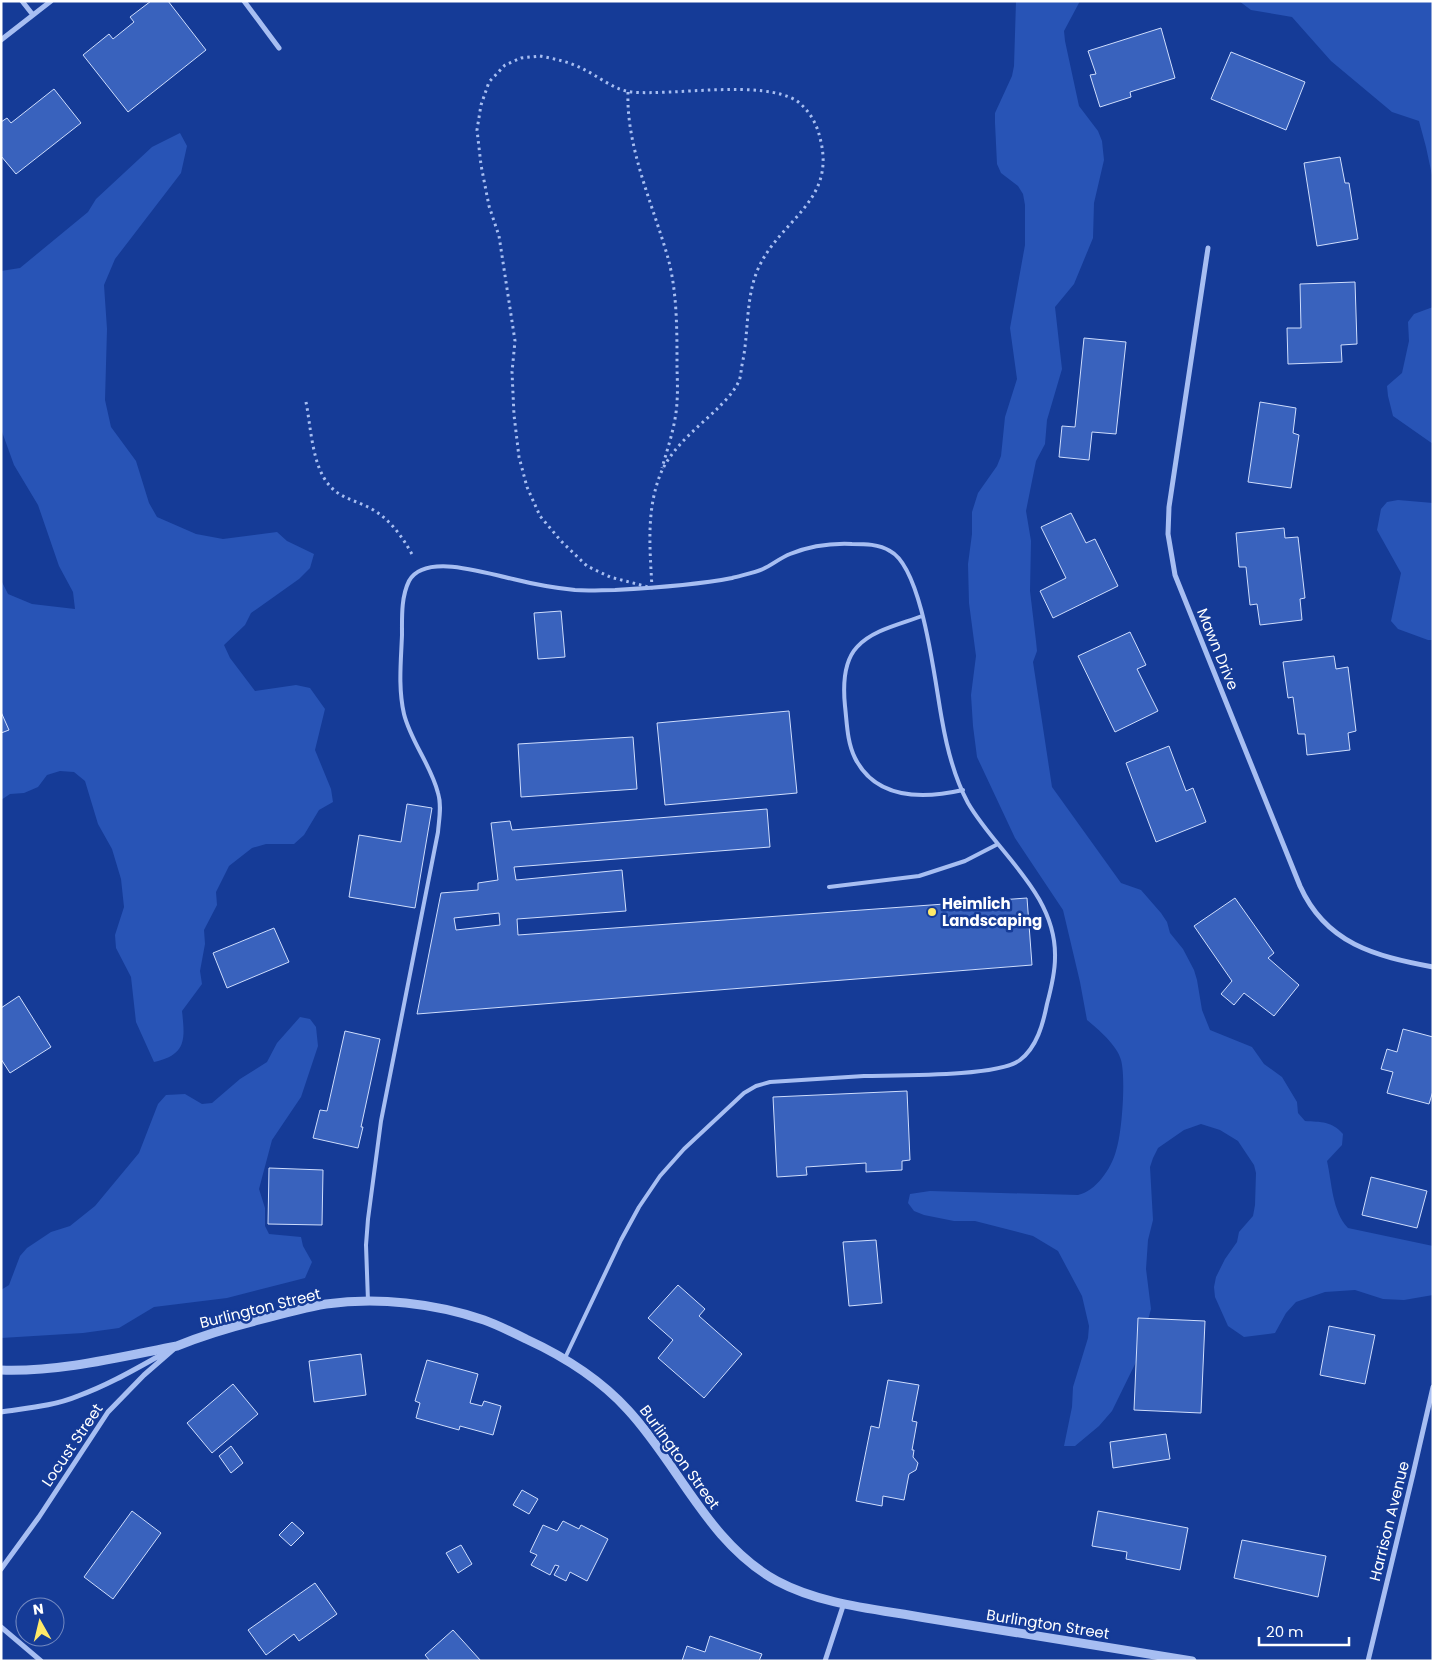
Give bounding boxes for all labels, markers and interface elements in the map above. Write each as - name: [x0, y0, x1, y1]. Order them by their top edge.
- street label: Mawn Drive: [1192, 605, 1244, 693]
- place label: Heimlich Landscaping: [942, 893, 1042, 931]
- marker: Heimlich Landscaping: [926, 906, 938, 918]
- street label: Burlington Street: [197, 1283, 323, 1333]
- street label: Locust Street: [36, 1399, 108, 1491]
- street label: Burlington Street: [635, 1401, 725, 1513]
- street label: Harrison Avenue: [1364, 1459, 1414, 1583]
- north arrow: [15, 1597, 65, 1647]
- text: N: [32, 1598, 45, 1620]
- street label: Burlington Street: [985, 1604, 1111, 1644]
- scale bar: [1259, 1614, 1349, 1646]
- text: 20 m: [1266, 1621, 1304, 1642]

